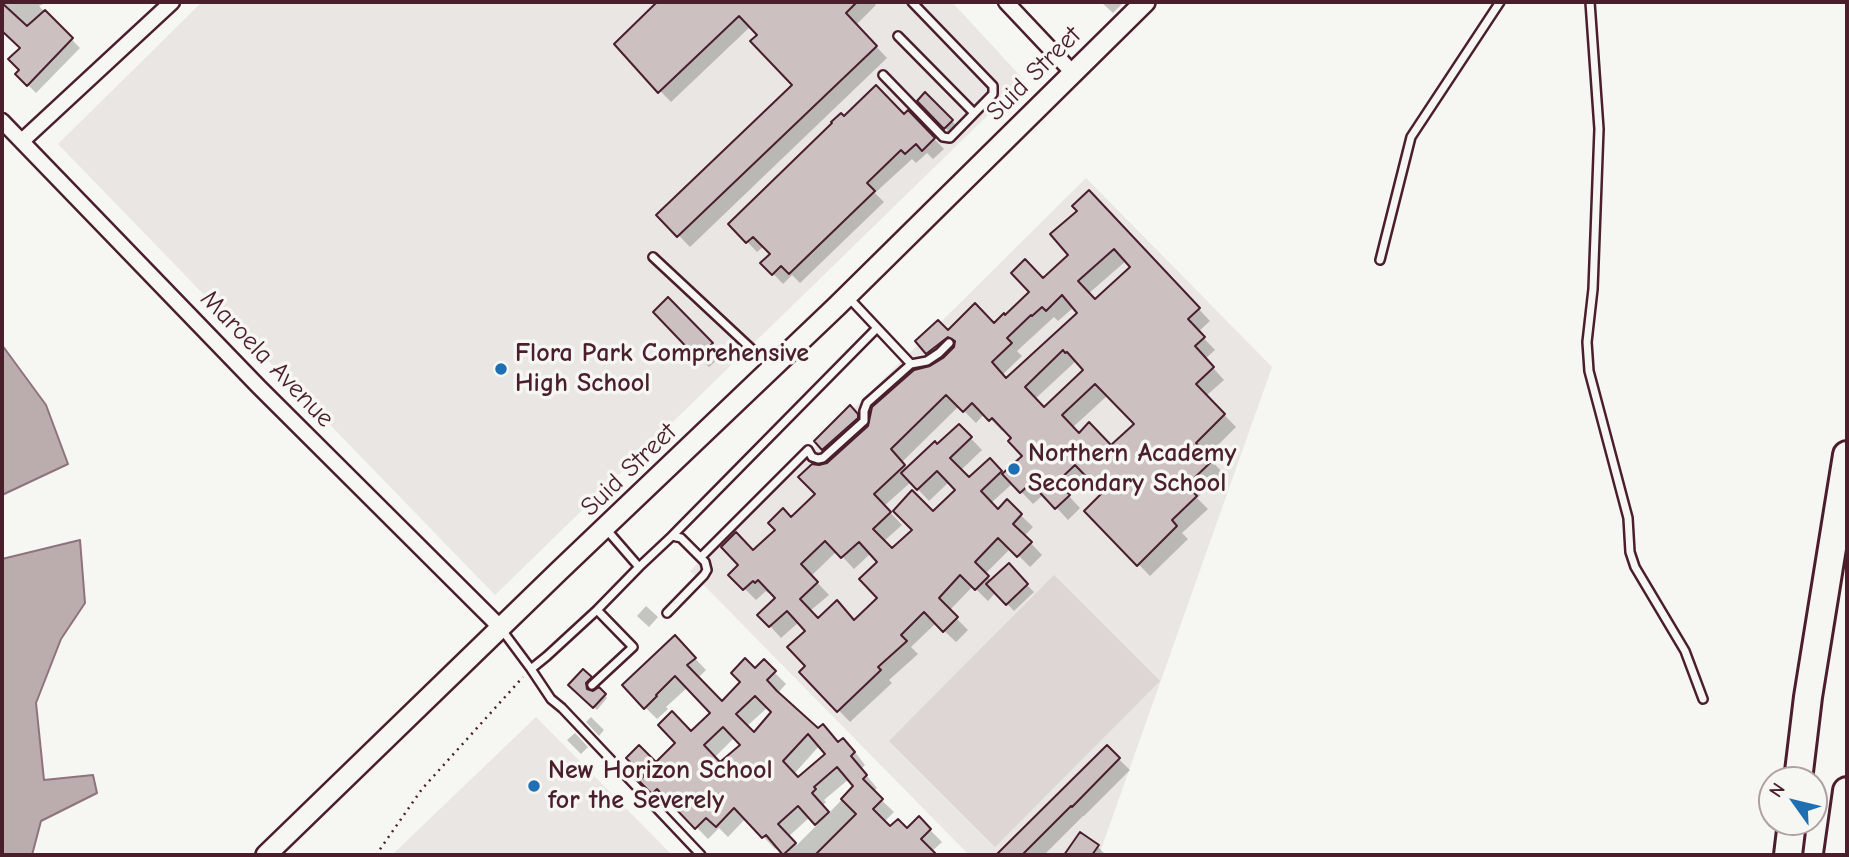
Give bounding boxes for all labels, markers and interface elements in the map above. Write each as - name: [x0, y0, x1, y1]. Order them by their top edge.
- street label: Suid Street: [980, 20, 1088, 128]
- street label: Maroela Avenue: [194, 284, 340, 434]
- place label: Flora Park Comprehensive High School: [515, 338, 809, 400]
- marker: Flora Park Comprehensive High School: [493, 361, 509, 377]
- street label: Suid Street: [575, 417, 683, 523]
- place label: Northern Academy Secondary School: [1028, 438, 1236, 500]
- marker: Northern Academy Secondary School: [1006, 461, 1022, 477]
- place label: New Horizon School for the Severely: [548, 755, 773, 816]
- north arrow: [1758, 766, 1828, 836]
- marker: New Horizon School for the Severely: [526, 778, 542, 794]
- text: N: [1765, 779, 1790, 802]

